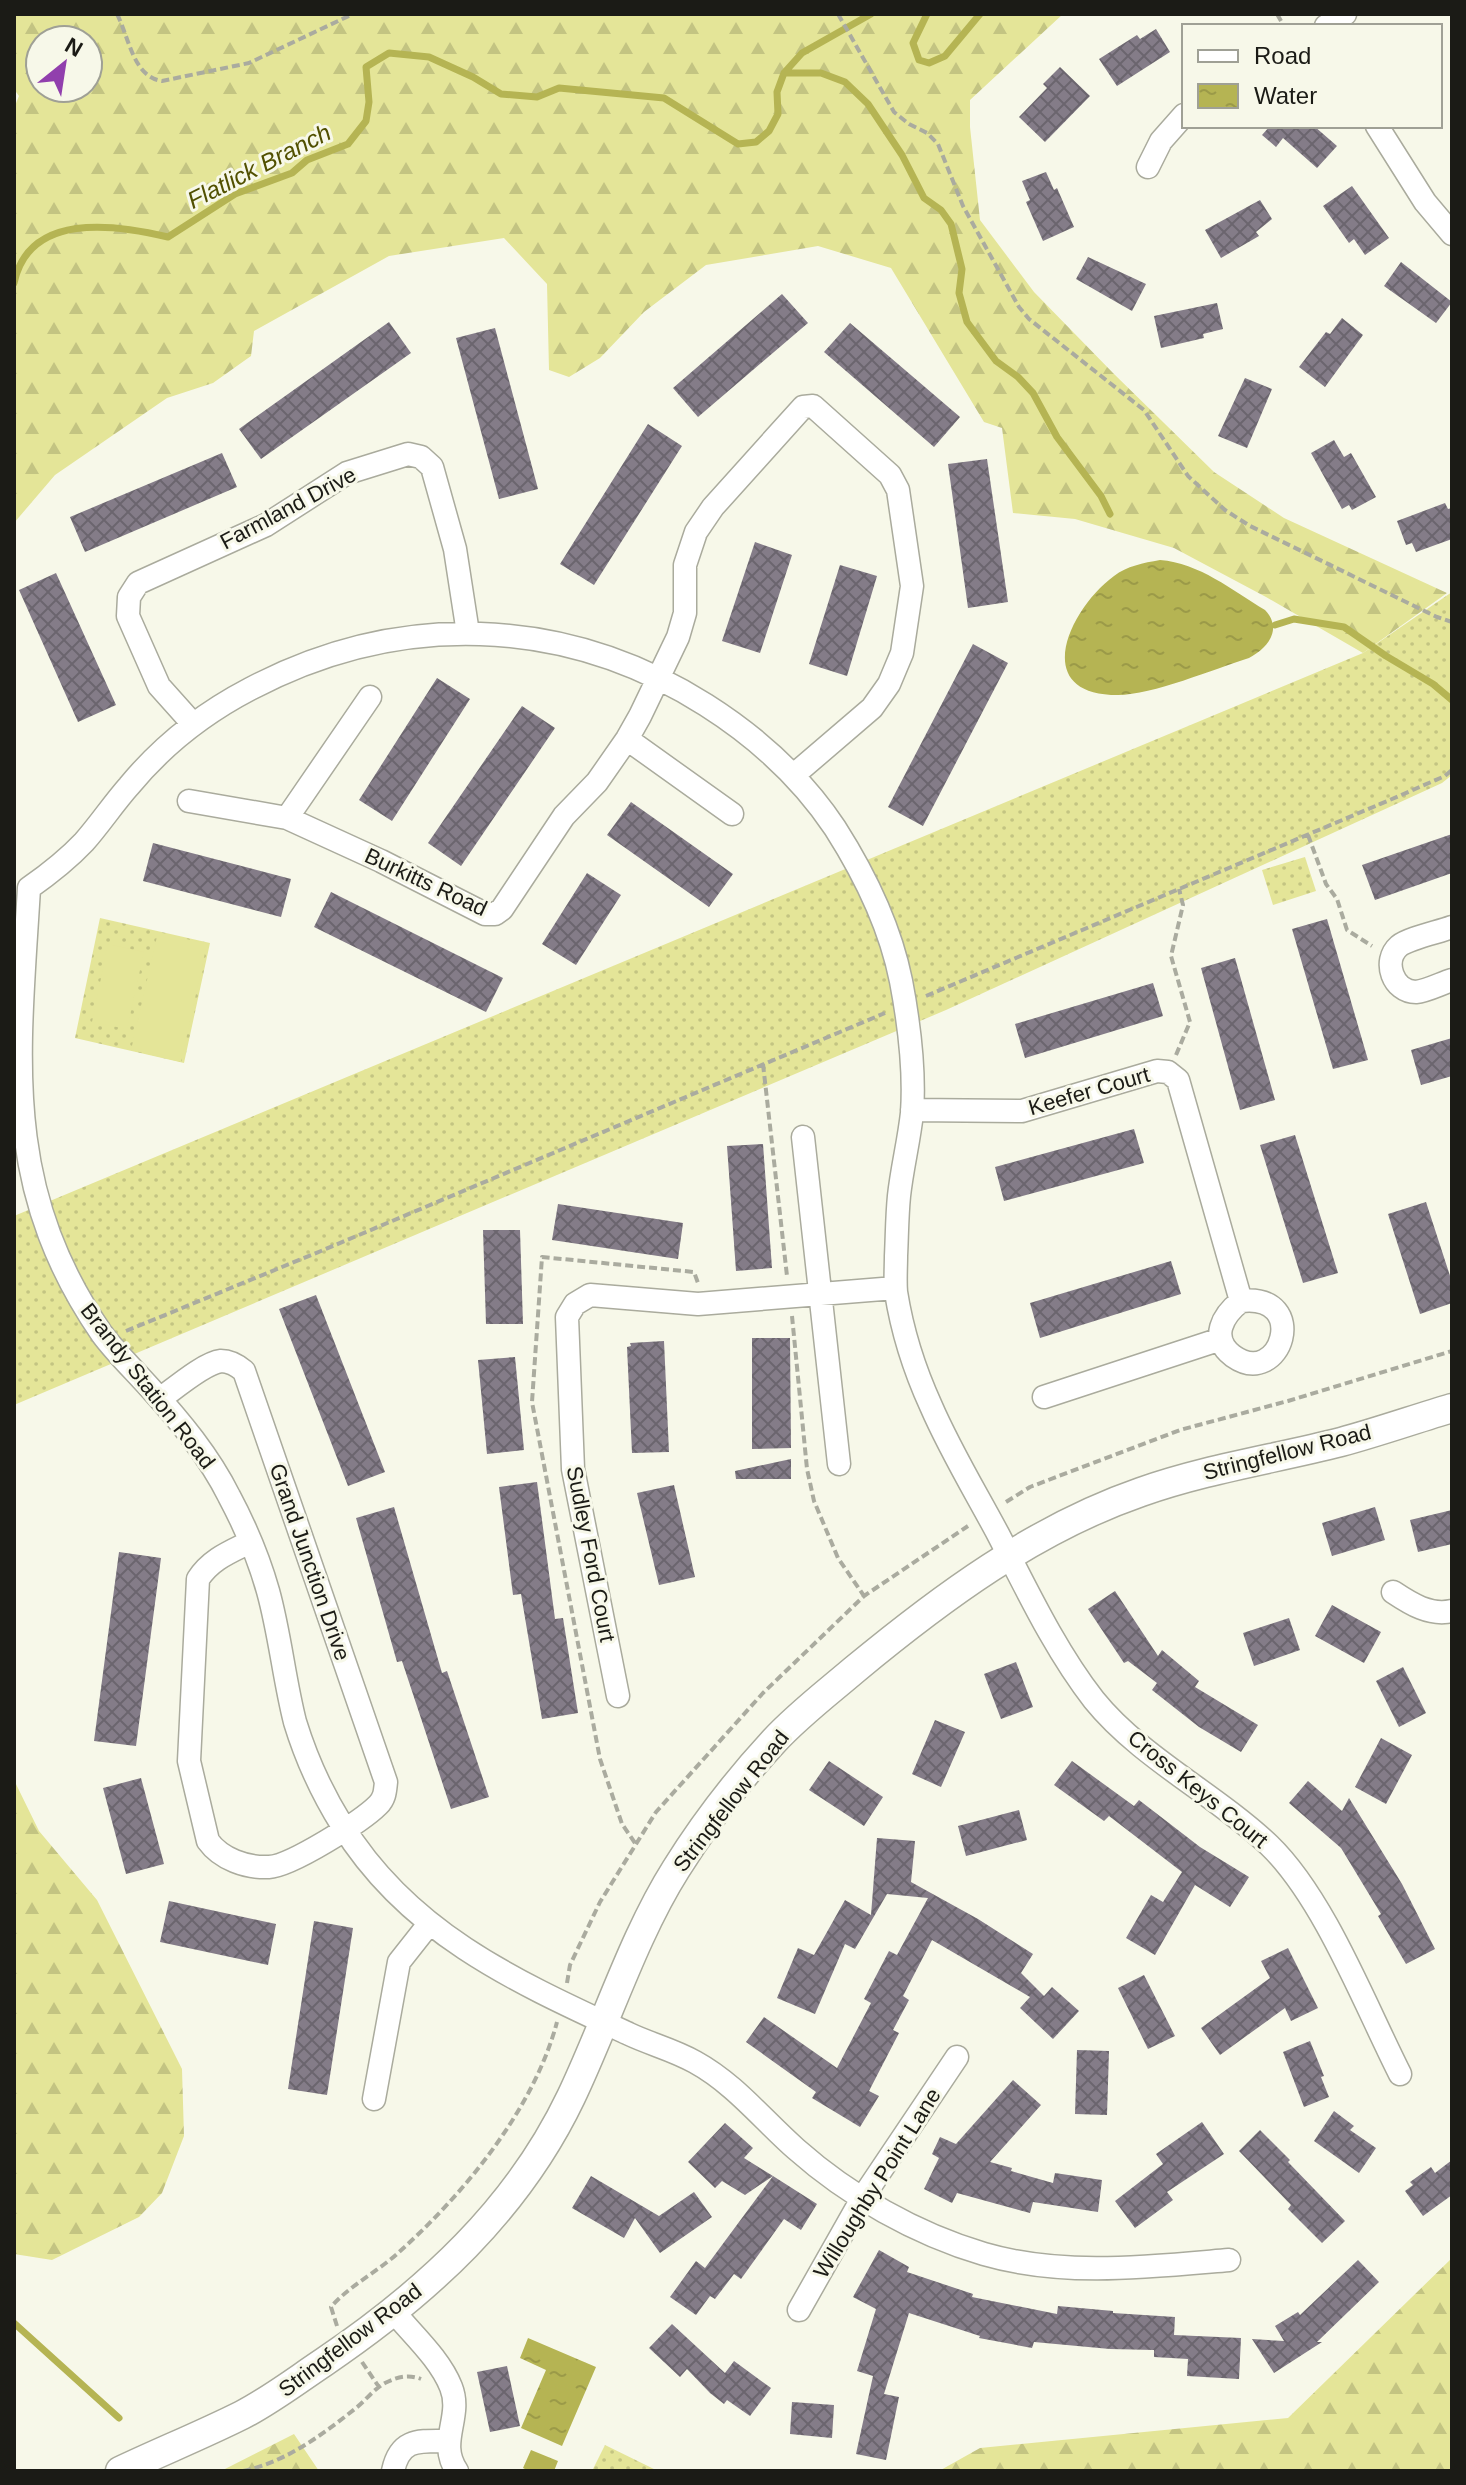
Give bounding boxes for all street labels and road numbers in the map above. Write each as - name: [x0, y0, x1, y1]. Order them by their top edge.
- street label: Farmland Drive: [216, 462, 360, 554]
- street label: Burkitts Road: [361, 843, 491, 921]
- street label: Keefer Court: [1026, 1062, 1152, 1120]
- street label: Brandy Station Road: [76, 1298, 220, 1474]
- street label: Stringfellow Road: [1200, 1419, 1374, 1485]
- street label: Grand Junction Drive: [265, 1460, 355, 1664]
- street label: Sudley Ford Court: [562, 1464, 620, 1644]
- street label: Stringfellow Road: [668, 1725, 794, 1877]
- street label: Cross Keys Court: [1123, 1725, 1273, 1853]
- street label: Willoughby Point Lane: [808, 2084, 946, 2282]
- street label: Stringfellow Road: [274, 2278, 426, 2402]

